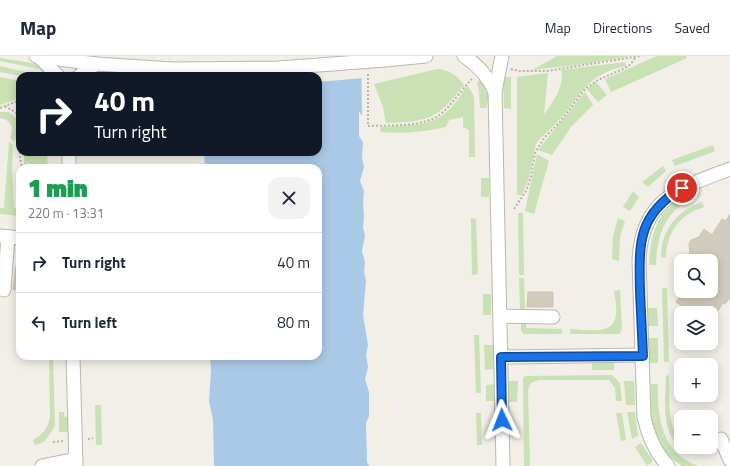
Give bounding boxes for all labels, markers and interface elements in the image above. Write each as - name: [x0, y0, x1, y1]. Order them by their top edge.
- text: Map: [20, 13, 56, 42]
- text: Map: [545, 17, 571, 38]
- text: Directions: [593, 17, 652, 38]
- text: Saved: [674, 17, 710, 38]
- text: 40 m: [94, 79, 155, 122]
- icon: right: [28, 88, 80, 140]
- text: Turn right: [94, 118, 167, 145]
- text: 1 min: [28, 170, 88, 206]
- pin: [665, 171, 699, 205]
- button: close: [268, 177, 310, 219]
- icon: arrive: [671, 177, 693, 199]
- text: 220 m · 13:31: [28, 203, 104, 223]
- text: Turn right: [62, 251, 126, 274]
- text: 40 m: [277, 251, 310, 274]
- icon: right: [28, 252, 50, 274]
- map controls: [674, 254, 718, 454]
- button: search: [674, 254, 718, 298]
- button: layers: [674, 306, 718, 350]
- text: Turn left: [62, 311, 117, 334]
- text: 80 m: [277, 311, 310, 334]
- icon: left: [28, 312, 50, 334]
- button: +: [674, 358, 718, 402]
- position arrow: [481, 399, 523, 441]
- button: −: [674, 410, 718, 454]

